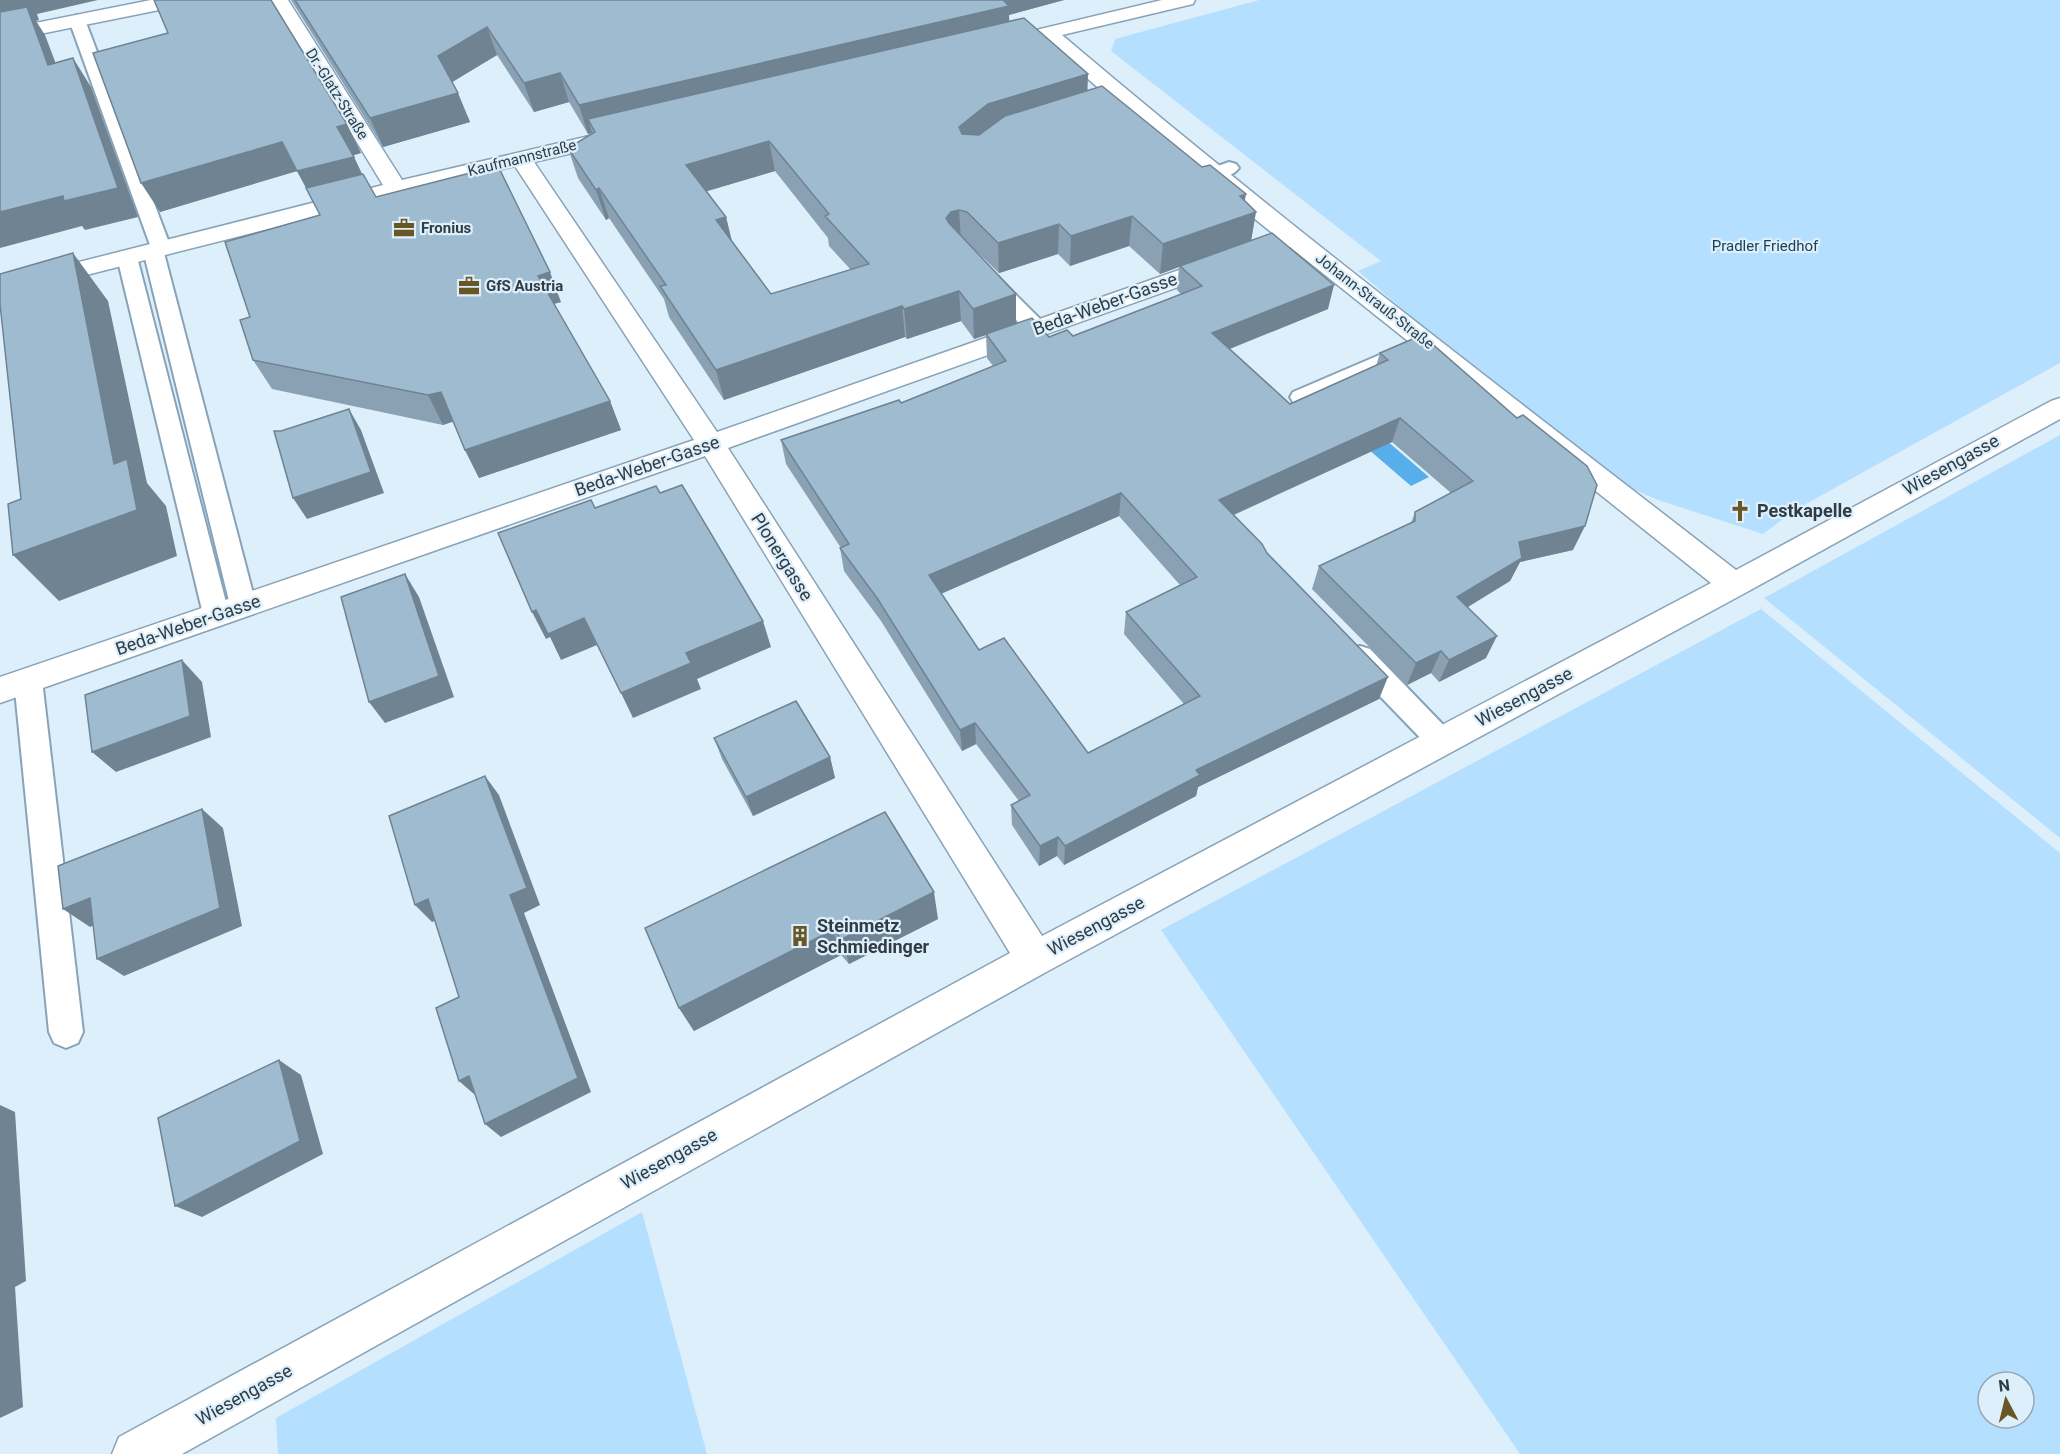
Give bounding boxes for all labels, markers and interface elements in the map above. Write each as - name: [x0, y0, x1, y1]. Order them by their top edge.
- street label: Dr.-Glatz-Straße: [302, 45, 372, 143]
- street label: Kaufmannstraße: [466, 136, 578, 180]
- office icon: Fronius: [392, 216, 416, 240]
- place label: Fronius: [421, 219, 472, 237]
- park label: Pradler Friedhof: [1712, 237, 1819, 255]
- street label: Johann-Strauß-Straße: [1312, 249, 1438, 353]
- street label: Beda-Weber-Gasse: [1030, 268, 1180, 339]
- office icon: GfS Austria: [457, 274, 481, 298]
- place label: GfS Austria: [486, 277, 563, 295]
- street label: Wiesengasse: [1899, 430, 2003, 500]
- street label: Beda-Weber-Gasse: [572, 431, 722, 500]
- church icon: Pestkapelle: [1728, 499, 1752, 523]
- place label: Pestkapelle: [1757, 500, 1852, 521]
- street label: Plonergasse: [747, 509, 818, 604]
- street label: Beda-Weber-Gasse: [113, 590, 263, 659]
- street label: Wiesengasse: [1472, 662, 1576, 731]
- street label: Wiesengasse: [1044, 891, 1148, 960]
- place label: Steinmetz Schmiedinger: [817, 915, 930, 957]
- building icon: Steinmetz Schmiedinger: [788, 924, 812, 948]
- street label: Wiesengasse: [617, 1124, 721, 1194]
- street label: Wiesengasse: [192, 1360, 296, 1430]
- north arrow: [1976, 1370, 2036, 1430]
- text: N: [1997, 1375, 2011, 1396]

